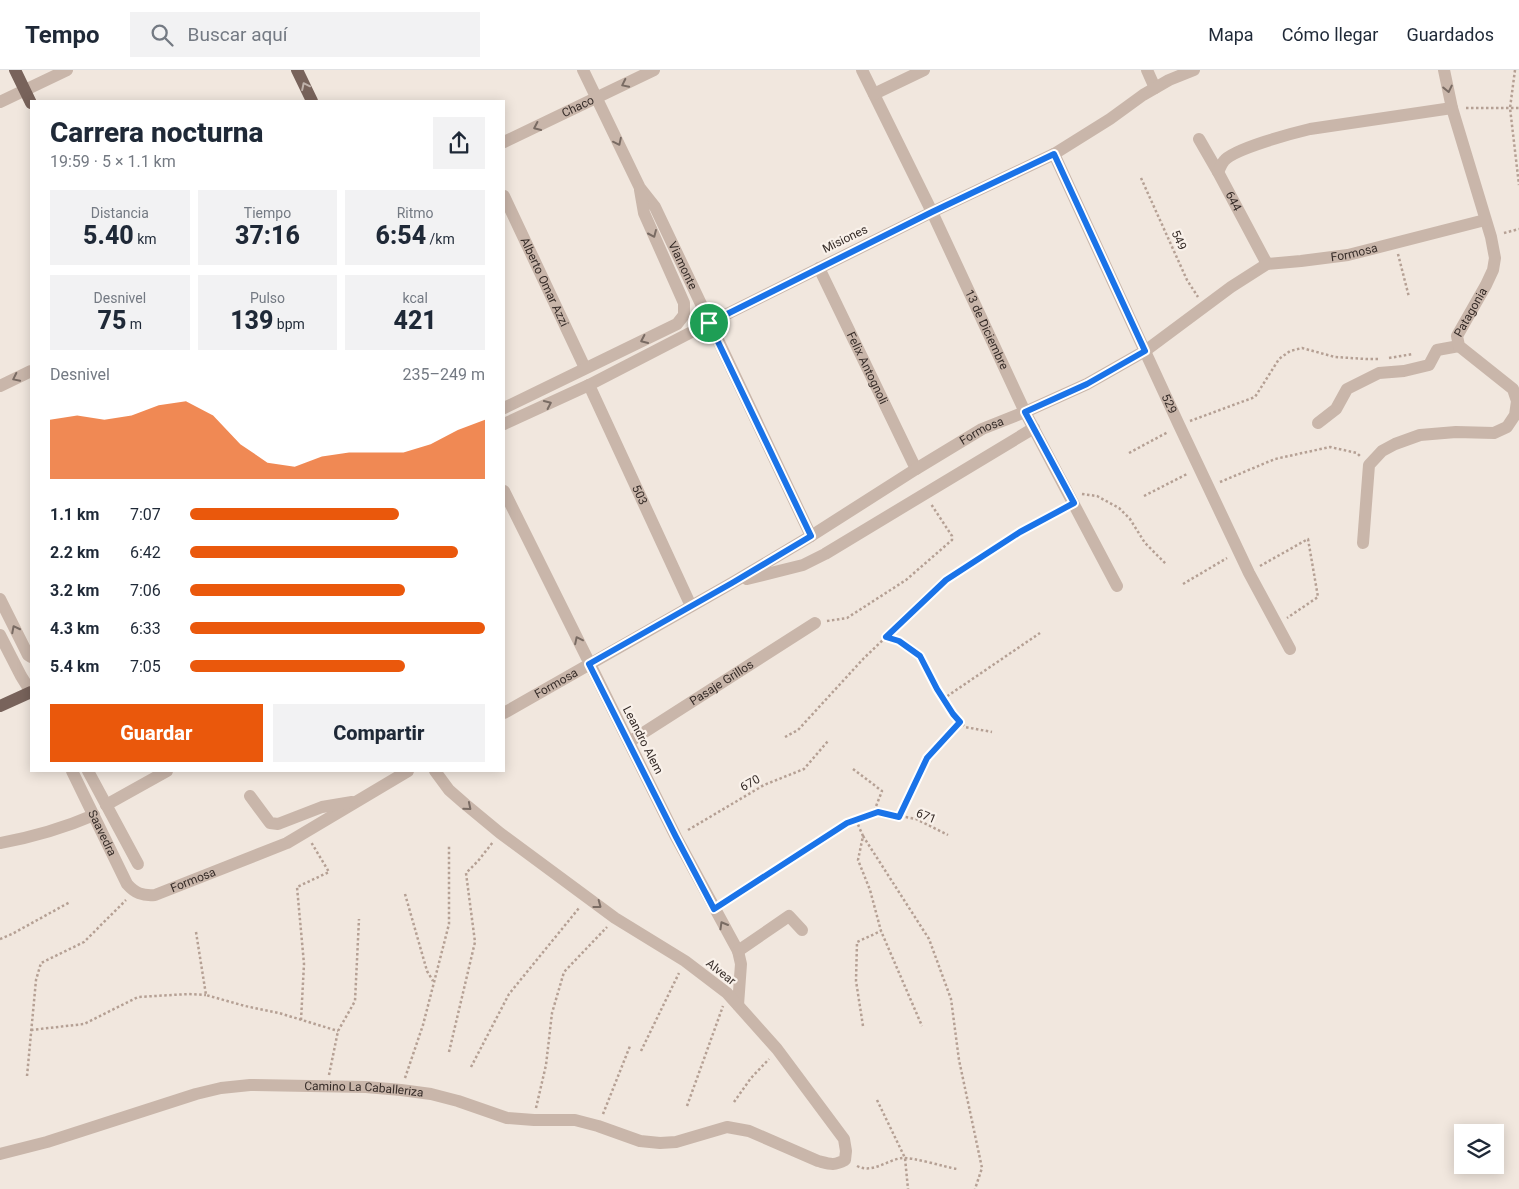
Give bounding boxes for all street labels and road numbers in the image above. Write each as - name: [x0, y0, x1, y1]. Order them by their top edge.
- street label: Chaco: [560, 93, 596, 120]
- street label: 644: [1223, 189, 1245, 214]
- street label: Misiones: [820, 222, 870, 256]
- street label: 549: [1168, 228, 1190, 252]
- street label: Alberto Omar Azzi: [517, 235, 572, 329]
- street label: Viamonte: [665, 239, 700, 292]
- street label: Formosa: [1330, 241, 1379, 264]
- street label: Patagonia: [1451, 285, 1490, 339]
- street label: 13 de Diciembre: [962, 287, 1011, 372]
- street label: Felix Antognoli: [844, 329, 891, 407]
- street label: 529: [1159, 392, 1180, 416]
- street label: Formosa: [957, 414, 1006, 448]
- street label: 503: [629, 483, 650, 507]
- street label: Pasaje Grillos: [687, 657, 756, 708]
- street label: Formosa: [532, 665, 580, 701]
- street label: Leandro Alem: [620, 704, 666, 776]
- street label: 670: [738, 772, 762, 794]
- street label: 671: [914, 806, 938, 826]
- street label: Saavedra: [85, 808, 119, 858]
- street label: Formosa: [168, 865, 218, 895]
- street label: Alvear: [704, 956, 738, 988]
- street label: Camino La Caballeriza: [304, 1079, 424, 1100]

